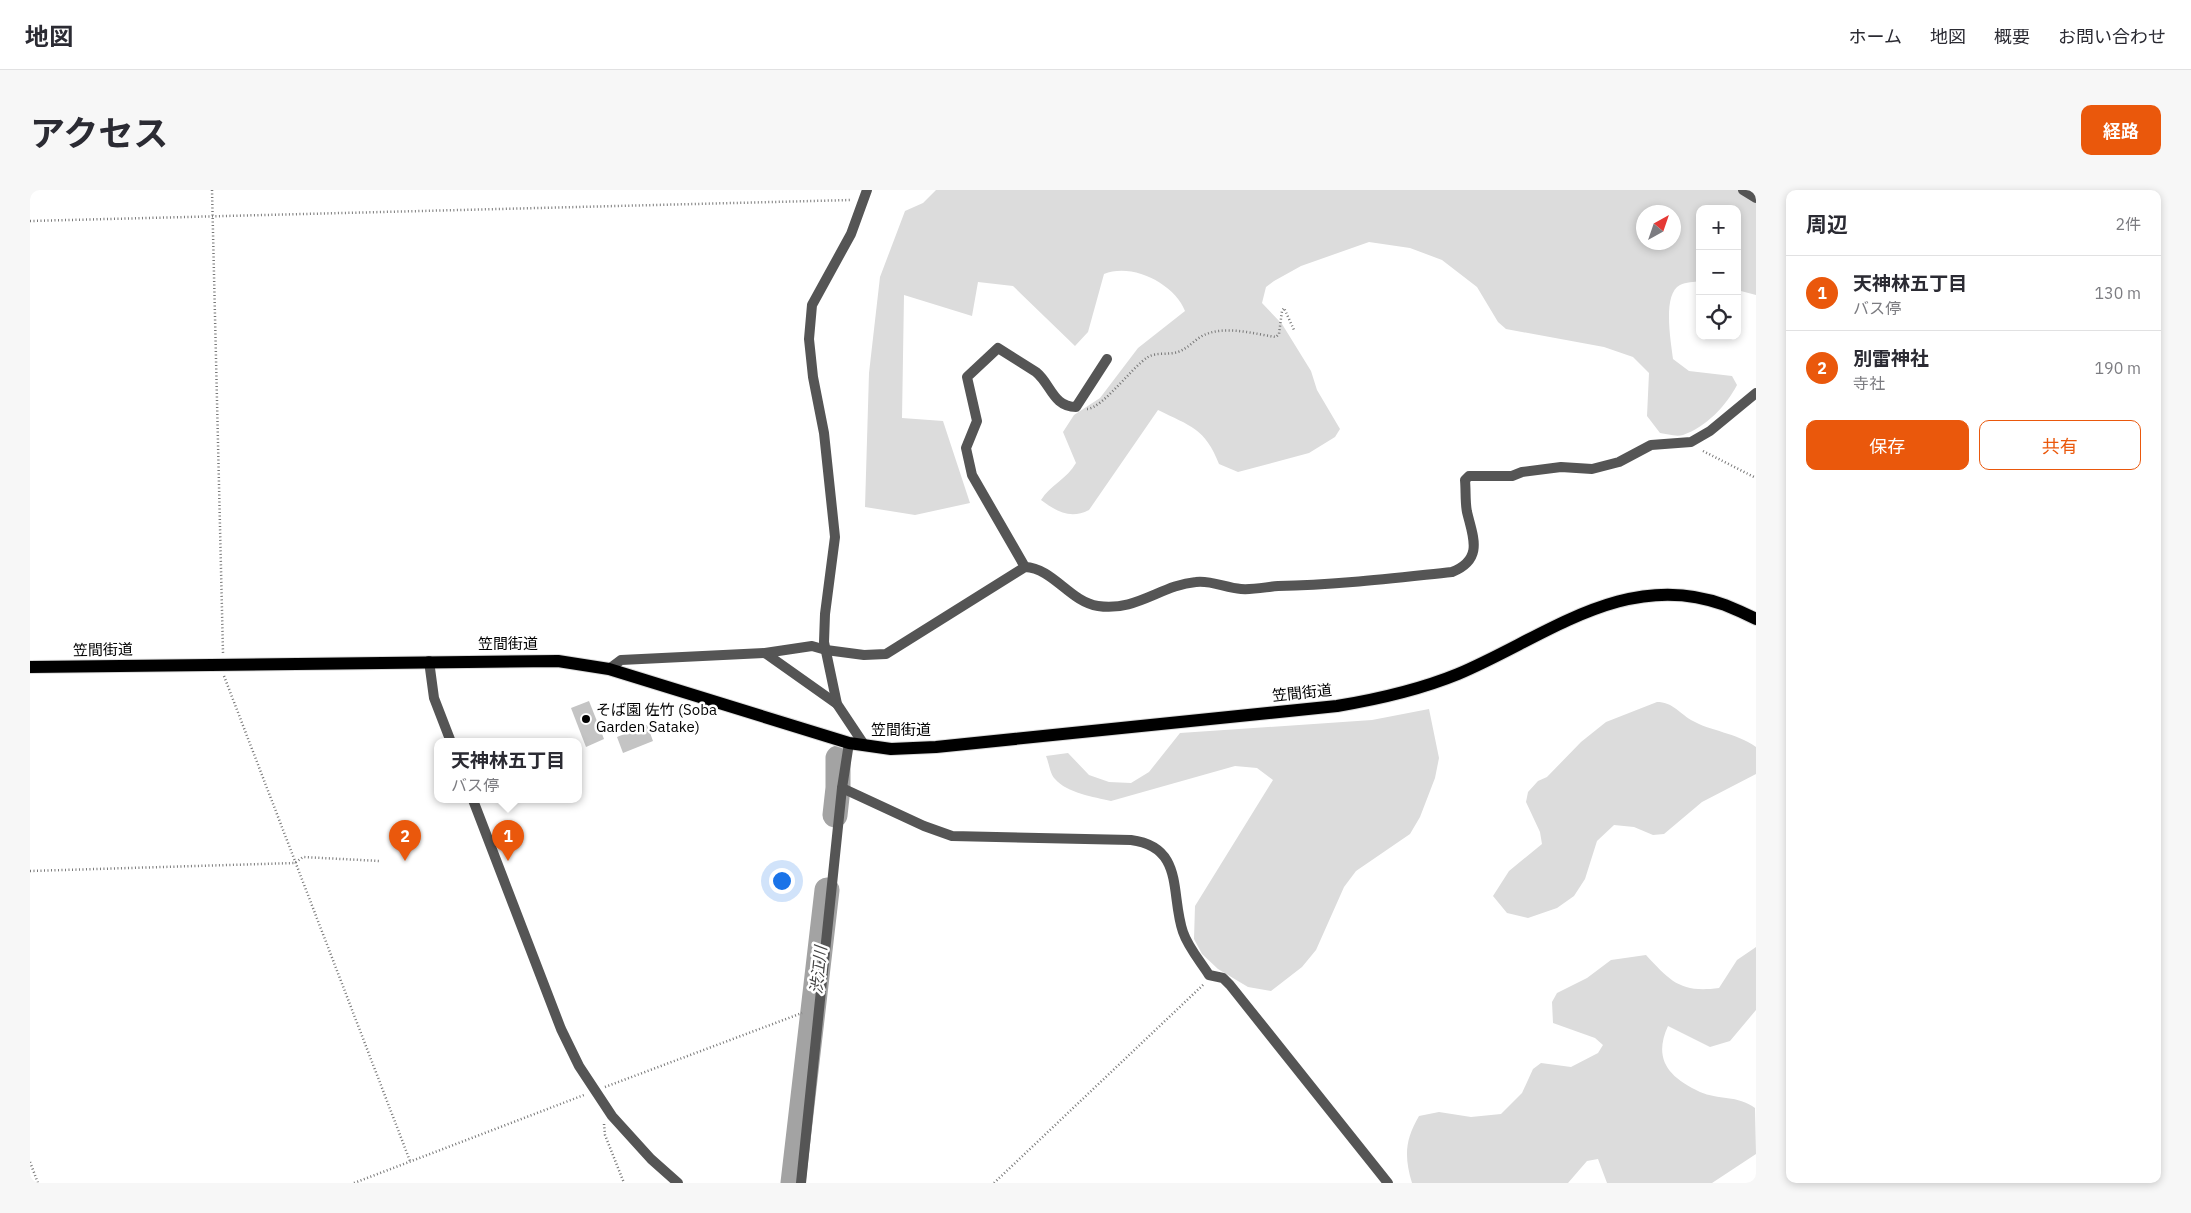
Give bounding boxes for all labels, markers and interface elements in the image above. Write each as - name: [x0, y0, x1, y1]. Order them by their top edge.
- text: 地図: [25, 20, 73, 52]
- text: ホーム: [1849, 25, 1902, 48]
- text: 地図: [1930, 25, 1966, 48]
- text: 概要: [1994, 25, 2030, 48]
- text: お問い合わせ: [2058, 25, 2166, 48]
- button: 経路: [2081, 105, 2161, 155]
- text: アクセス: [30, 110, 168, 156]
- north arrow: [1636, 205, 1681, 250]
- map controls: [1696, 205, 1741, 340]
- button: +: [1696, 205, 1741, 250]
- text: 周辺: [1806, 210, 1848, 238]
- text: 2件: [2115, 214, 2141, 234]
- button: −: [1696, 250, 1741, 295]
- text: 天神林五丁目: [1853, 271, 1967, 295]
- text: 1: [1817, 283, 1827, 303]
- text: 130 m: [2094, 283, 2141, 303]
- button: locate: [1696, 295, 1741, 340]
- text: バス停: [1853, 298, 1901, 318]
- text: 別雷神社: [1853, 346, 1929, 370]
- text: 2: [1817, 358, 1827, 378]
- text: 190 m: [2094, 358, 2141, 378]
- text: 寺社: [1853, 373, 1885, 393]
- button: 保存: [1806, 420, 1969, 470]
- button: 共有: [1979, 420, 2141, 470]
- street label: 笠間街道: [478, 634, 538, 653]
- street label: 笠間街道: [73, 639, 133, 660]
- street label: 笠間街道: [1271, 680, 1333, 705]
- place label: そば園 佐竹 (Soba Garden Satake): [596, 700, 717, 736]
- marker: そば園 佐竹 (Soba Garden Satake): [580, 713, 592, 725]
- street label: 笠間街道: [871, 720, 931, 739]
- popup: [434, 738, 582, 803]
- text: 天神林五丁目: [451, 748, 565, 772]
- text: バス停: [451, 775, 499, 795]
- pin: 2: [389, 820, 421, 861]
- pin: 1: [492, 820, 524, 861]
- your location: [769, 868, 795, 894]
- water label: 渋江川: [806, 943, 831, 995]

